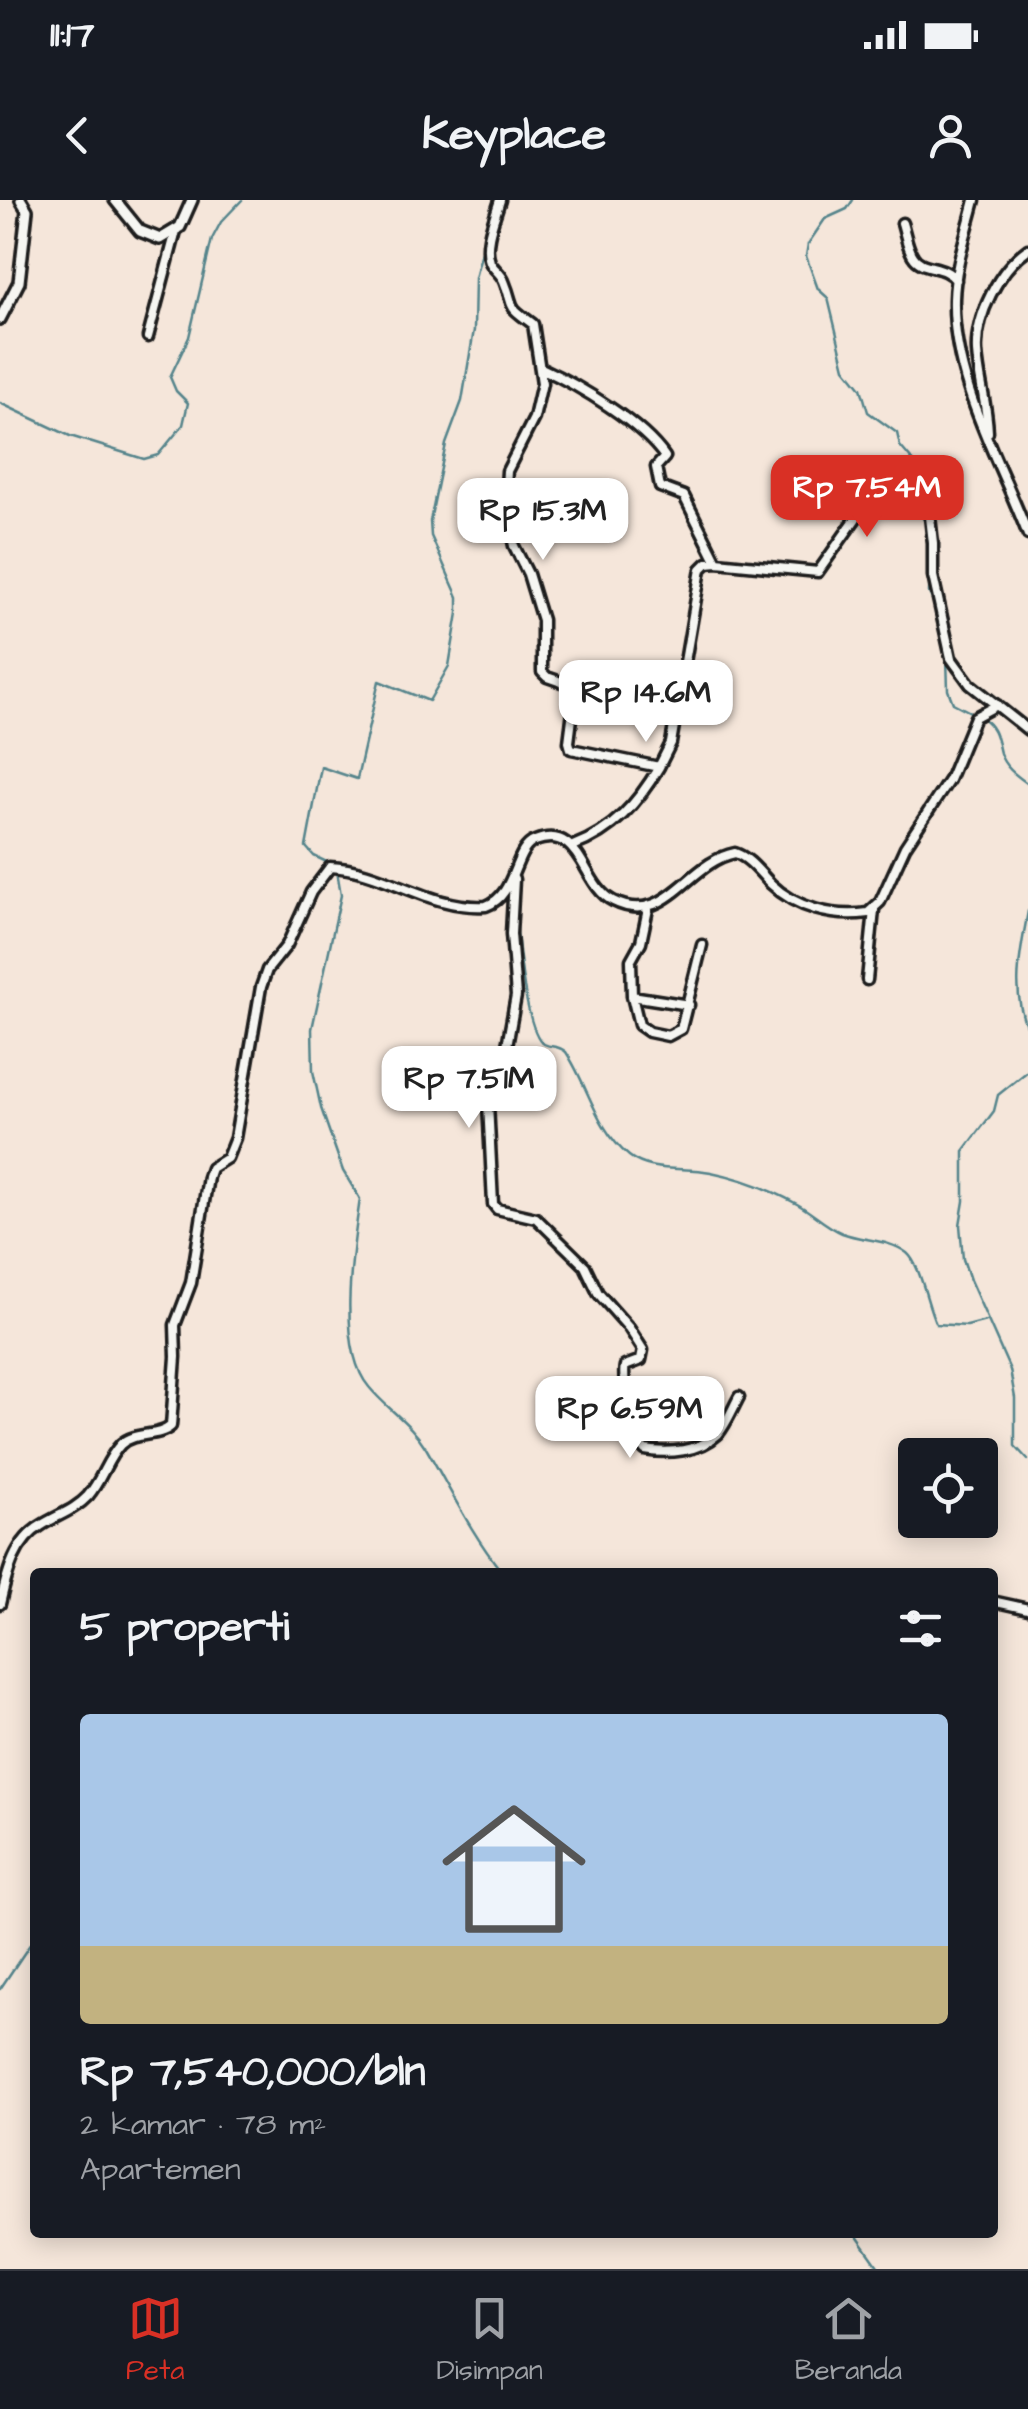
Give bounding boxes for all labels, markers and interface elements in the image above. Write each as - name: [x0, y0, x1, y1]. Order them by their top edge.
- text: 11:17: [50, 9, 94, 61]
- text: Keyplace: [422, 104, 606, 166]
- icon: back: [50, 108, 105, 163]
- icon: person: [923, 108, 978, 163]
- pin: Rp 7.54M: [764, 455, 970, 540]
- text: Rp 7.54M: [793, 465, 941, 510]
- pin: Rp 15.3M: [440, 478, 646, 563]
- text: Rp 15.3M: [479, 488, 607, 533]
- pin: Rp 14.6M: [543, 660, 749, 745]
- text: Rp 14.6M: [581, 670, 711, 715]
- pin: Rp 7.51M: [366, 1046, 572, 1131]
- text: Rp 7.51M: [404, 1056, 534, 1101]
- pin: Rp 6.59M: [527, 1376, 733, 1461]
- text: Rp 6.59M: [557, 1386, 703, 1431]
- map controls: [898, 1438, 998, 1538]
- button: locate: [898, 1438, 998, 1538]
- text: 5 properti: [80, 1599, 289, 1657]
- icon: filters: [893, 1601, 948, 1656]
- icon: home: [424, 1779, 604, 1959]
- text: Rp 7,540,000/bln: [80, 2044, 426, 2102]
- text: 2 kamar · 78 m²: [80, 2102, 326, 2147]
- text: Apartemen: [80, 2147, 241, 2192]
- tab: Peta: [126, 2291, 185, 2390]
- tab: Disimpan: [436, 2291, 543, 2390]
- tab: Beranda: [795, 2291, 902, 2390]

